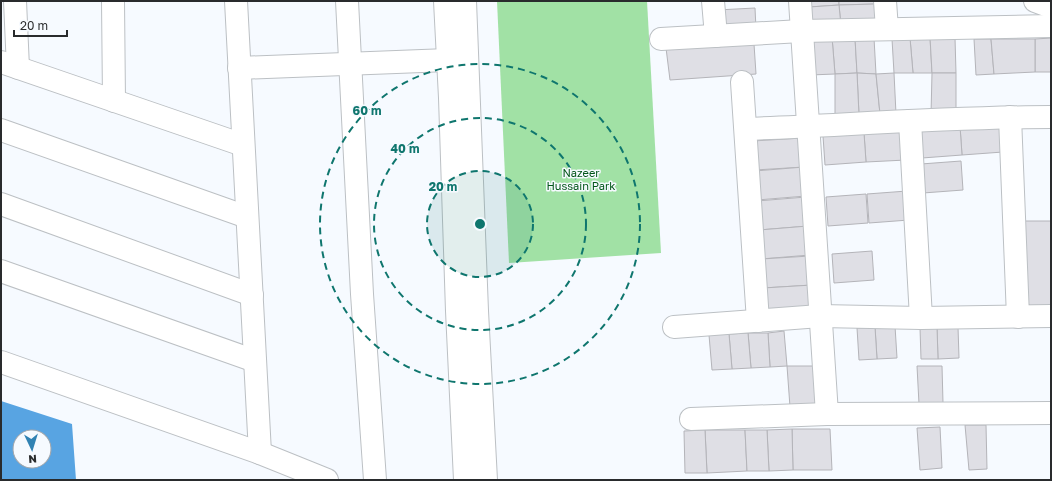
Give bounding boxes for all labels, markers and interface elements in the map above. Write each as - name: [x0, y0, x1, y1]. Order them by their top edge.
- scale bar: [14, 12, 67, 38]
- text: 20 m: [20, 18, 48, 33]
- text: 60 m: [353, 103, 381, 118]
- text: 40 m: [391, 141, 419, 156]
- park label: Nazeer Hussain Park: [546, 166, 616, 192]
- text: 20 m: [429, 179, 457, 194]
- centre of rings: [473, 217, 487, 231]
- north arrow: [12, 429, 52, 469]
- text: N: [28, 453, 37, 466]

